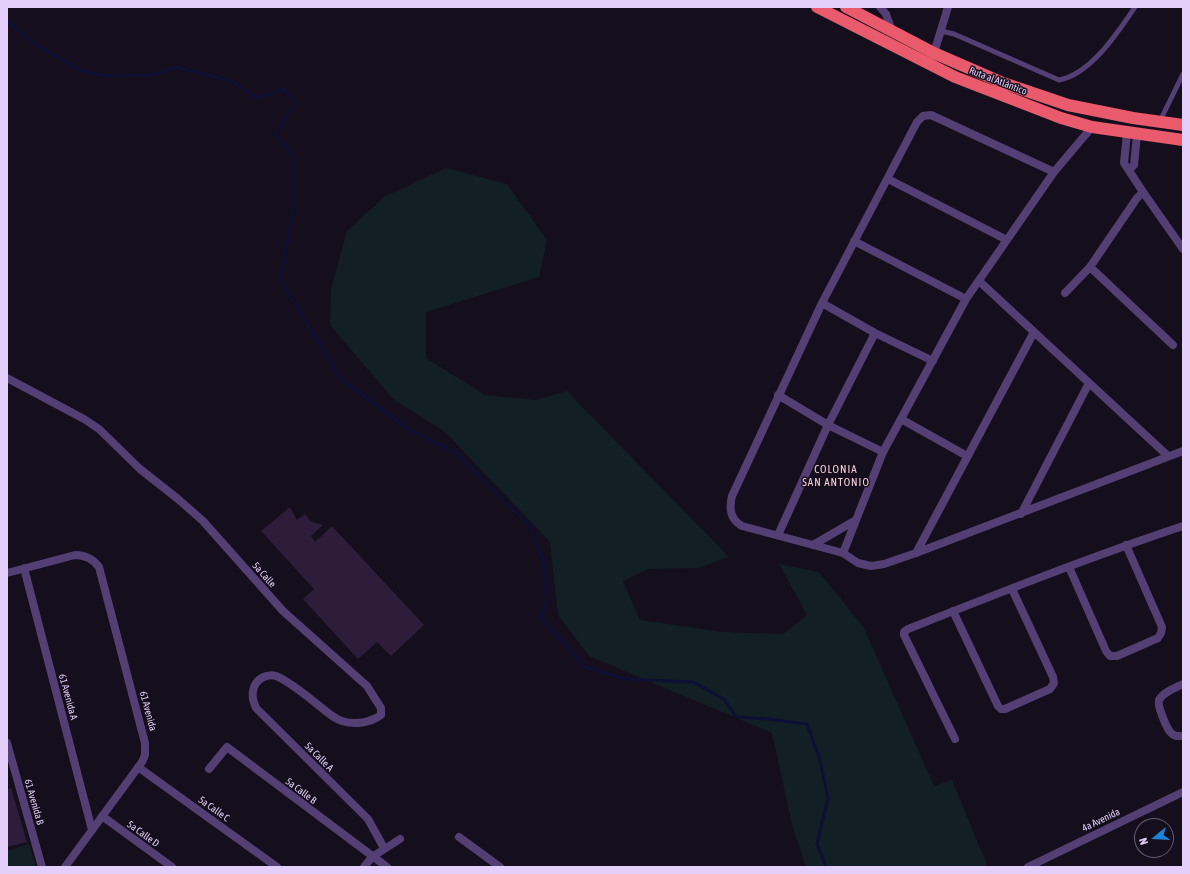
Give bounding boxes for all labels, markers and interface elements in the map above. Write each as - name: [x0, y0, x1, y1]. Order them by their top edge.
- street label: Ruta al Atlántico: [967, 64, 1029, 98]
- district label: COLONIA SAN ANTONIO: [802, 463, 870, 489]
- street label: 5a Calle: [250, 560, 278, 590]
- street label: 61 Avenida A: [56, 673, 80, 721]
- street label: 61 Avenida: [137, 690, 159, 732]
- street label: 5a Calle A: [302, 740, 336, 774]
- street label: 5a Calle B: [283, 775, 319, 807]
- street label: 61 Avenida B: [22, 778, 46, 826]
- street label: 5a Calle C: [196, 794, 232, 824]
- street label: 4a Avenida: [1080, 806, 1122, 834]
- street label: 5a Calle D: [125, 818, 161, 850]
- north arrow: [1134, 818, 1174, 858]
- text: N: [1137, 836, 1150, 846]

